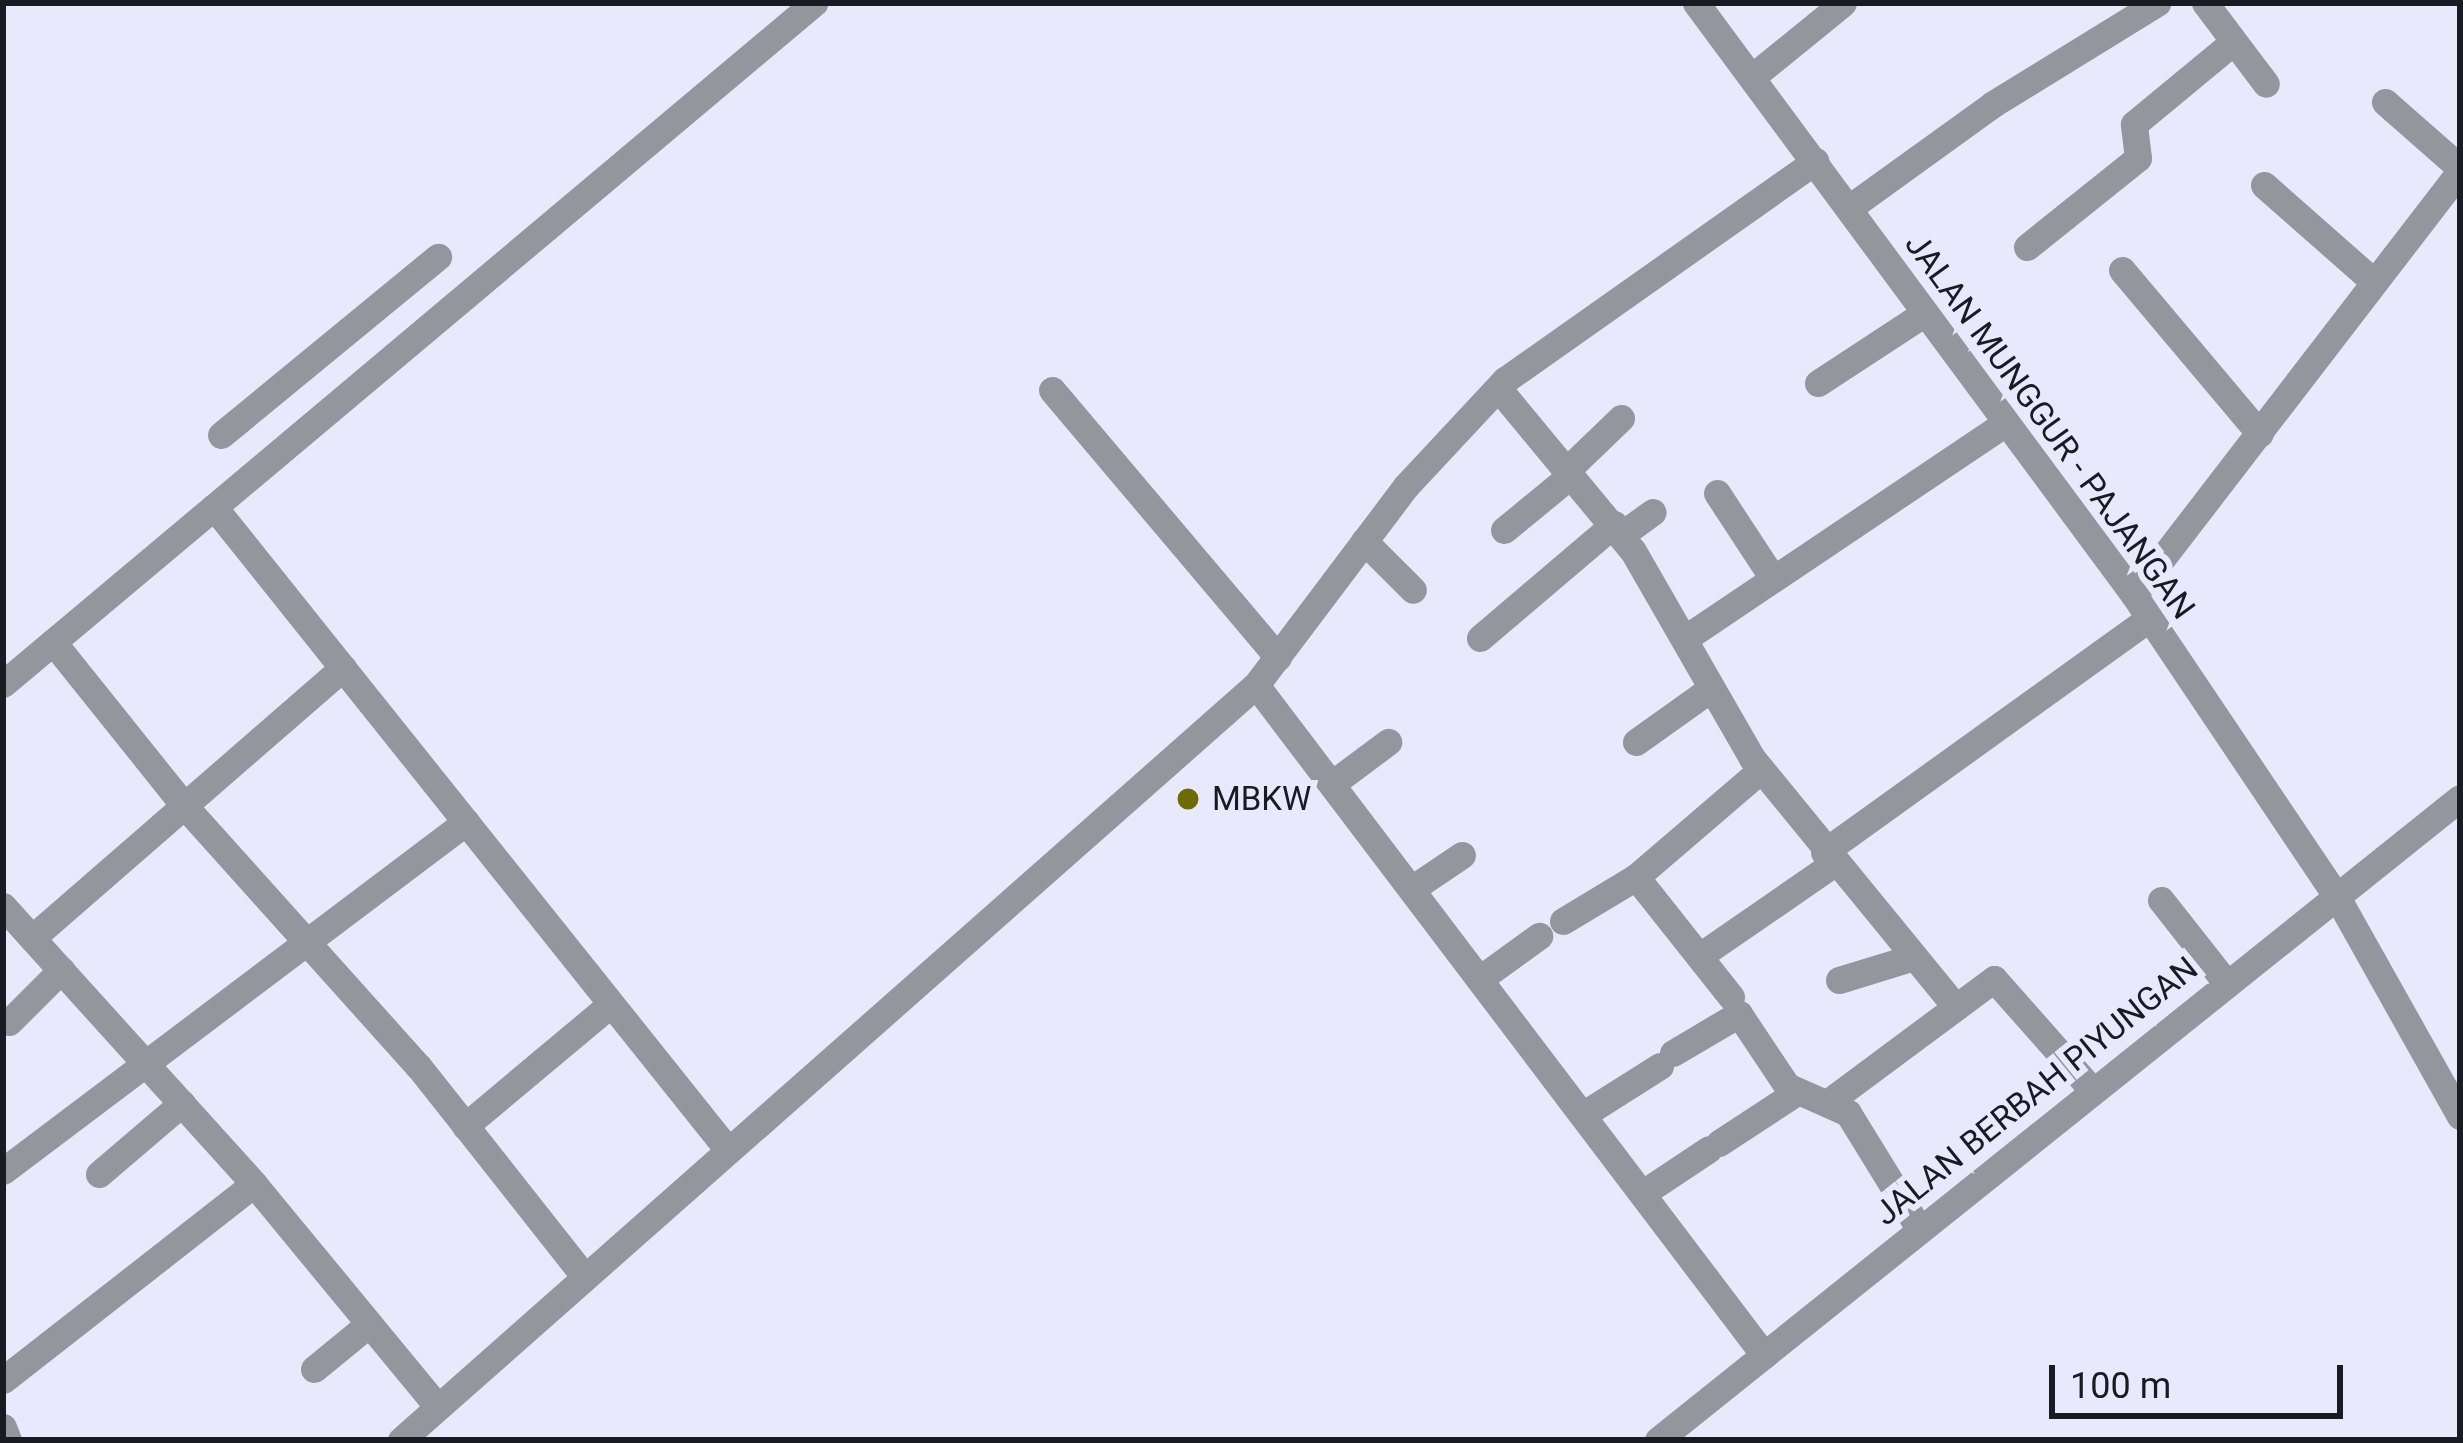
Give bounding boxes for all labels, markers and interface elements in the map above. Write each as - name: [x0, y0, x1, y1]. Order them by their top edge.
- street label: JALAN MUNGGUR - PAJANGAN: [1897, 225, 2203, 627]
- place label: MBKW: [1212, 779, 1311, 819]
- marker: MBKW: [1175, 786, 1201, 812]
- street label: JALAN BERBAH PIYUNGAN: [1866, 948, 2206, 1234]
- scale bar: [2055, 1341, 2349, 1415]
- text: 100 m: [2070, 1365, 2171, 1407]

